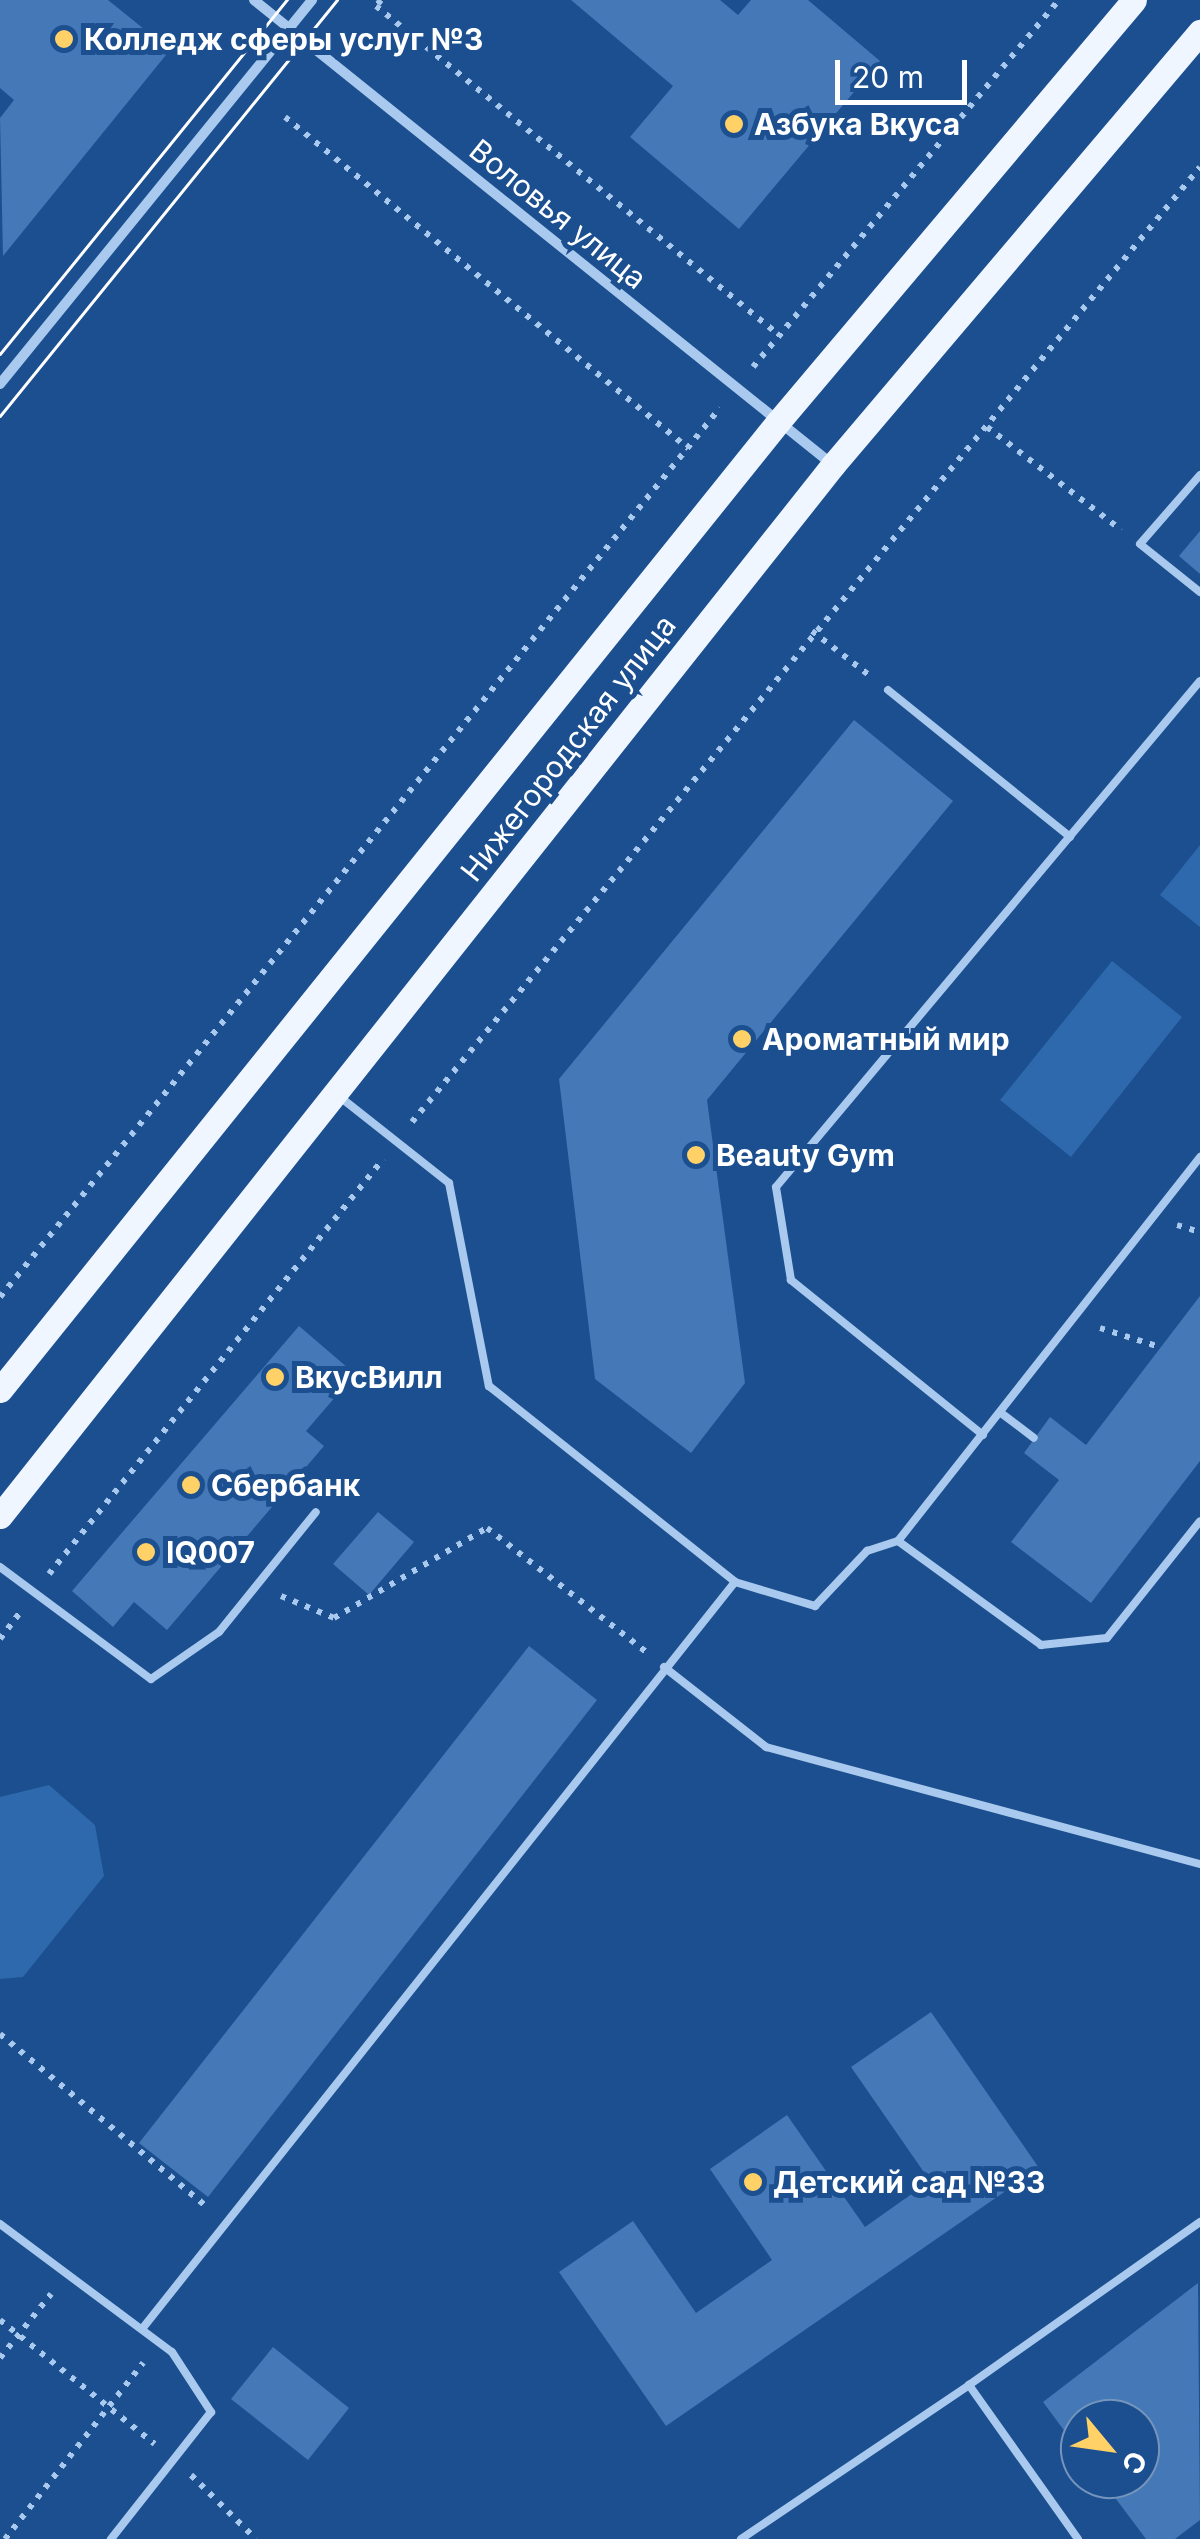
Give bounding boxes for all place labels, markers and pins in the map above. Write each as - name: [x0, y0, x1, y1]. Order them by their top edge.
- place label: Колледж сферы услуг №3: [84, 21, 483, 57]
- marker: Колледж сферы услуг №3: [53, 28, 75, 50]
- place label: Азбука Вкуса: [754, 106, 960, 142]
- marker: Азбука Вкуса: [723, 113, 745, 135]
- place label: Ароматный мир: [762, 1021, 1010, 1057]
- marker: Ароматный мир: [731, 1028, 753, 1050]
- place label: Beauty Gym: [716, 1137, 895, 1173]
- marker: Beauty Gym: [685, 1144, 707, 1166]
- place label: ВкусВилл: [295, 1359, 443, 1395]
- marker: ВкусВилл: [264, 1366, 286, 1388]
- place label: Сбербанк: [211, 1467, 360, 1503]
- marker: Сбербанк: [180, 1474, 202, 1496]
- place label: IQ007: [166, 1534, 255, 1570]
- marker: IQ007: [135, 1541, 157, 1563]
- place label: Детский сад №33: [773, 2164, 1045, 2200]
- marker: Детский сад №33: [742, 2171, 764, 2193]

